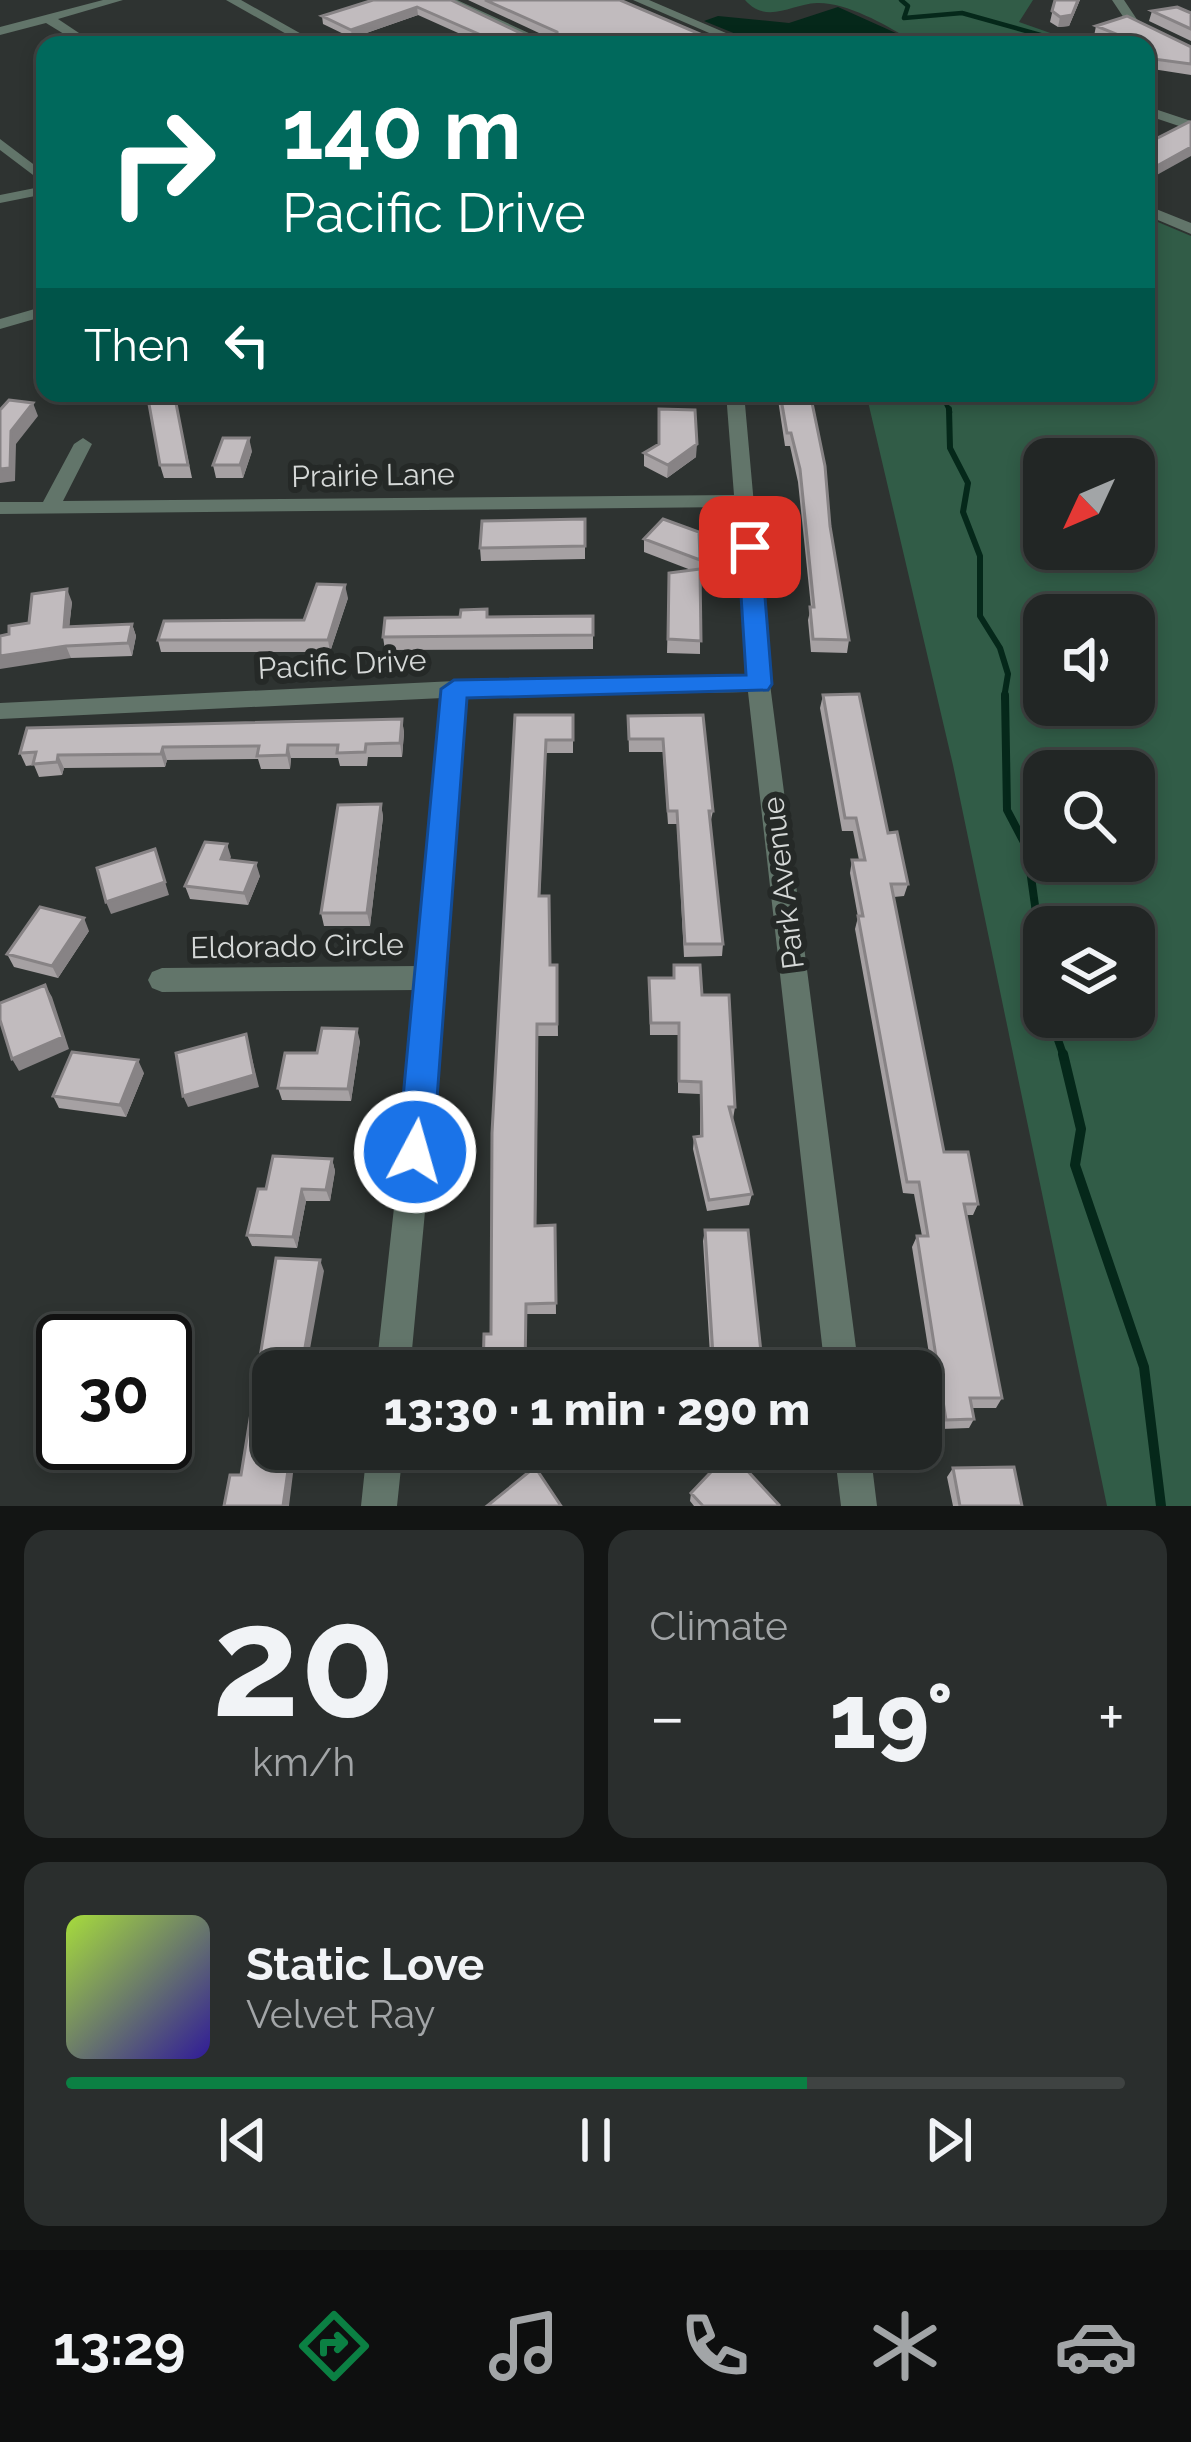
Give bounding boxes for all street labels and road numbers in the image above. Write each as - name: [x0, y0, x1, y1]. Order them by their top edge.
- street label: Prairie Lane: [291, 456, 455, 494]
- street label: Pacific Drive: [257, 642, 427, 686]
- street label: Park Avenue: [755, 795, 811, 971]
- street label: Eldorado Circle: [190, 927, 404, 965]

